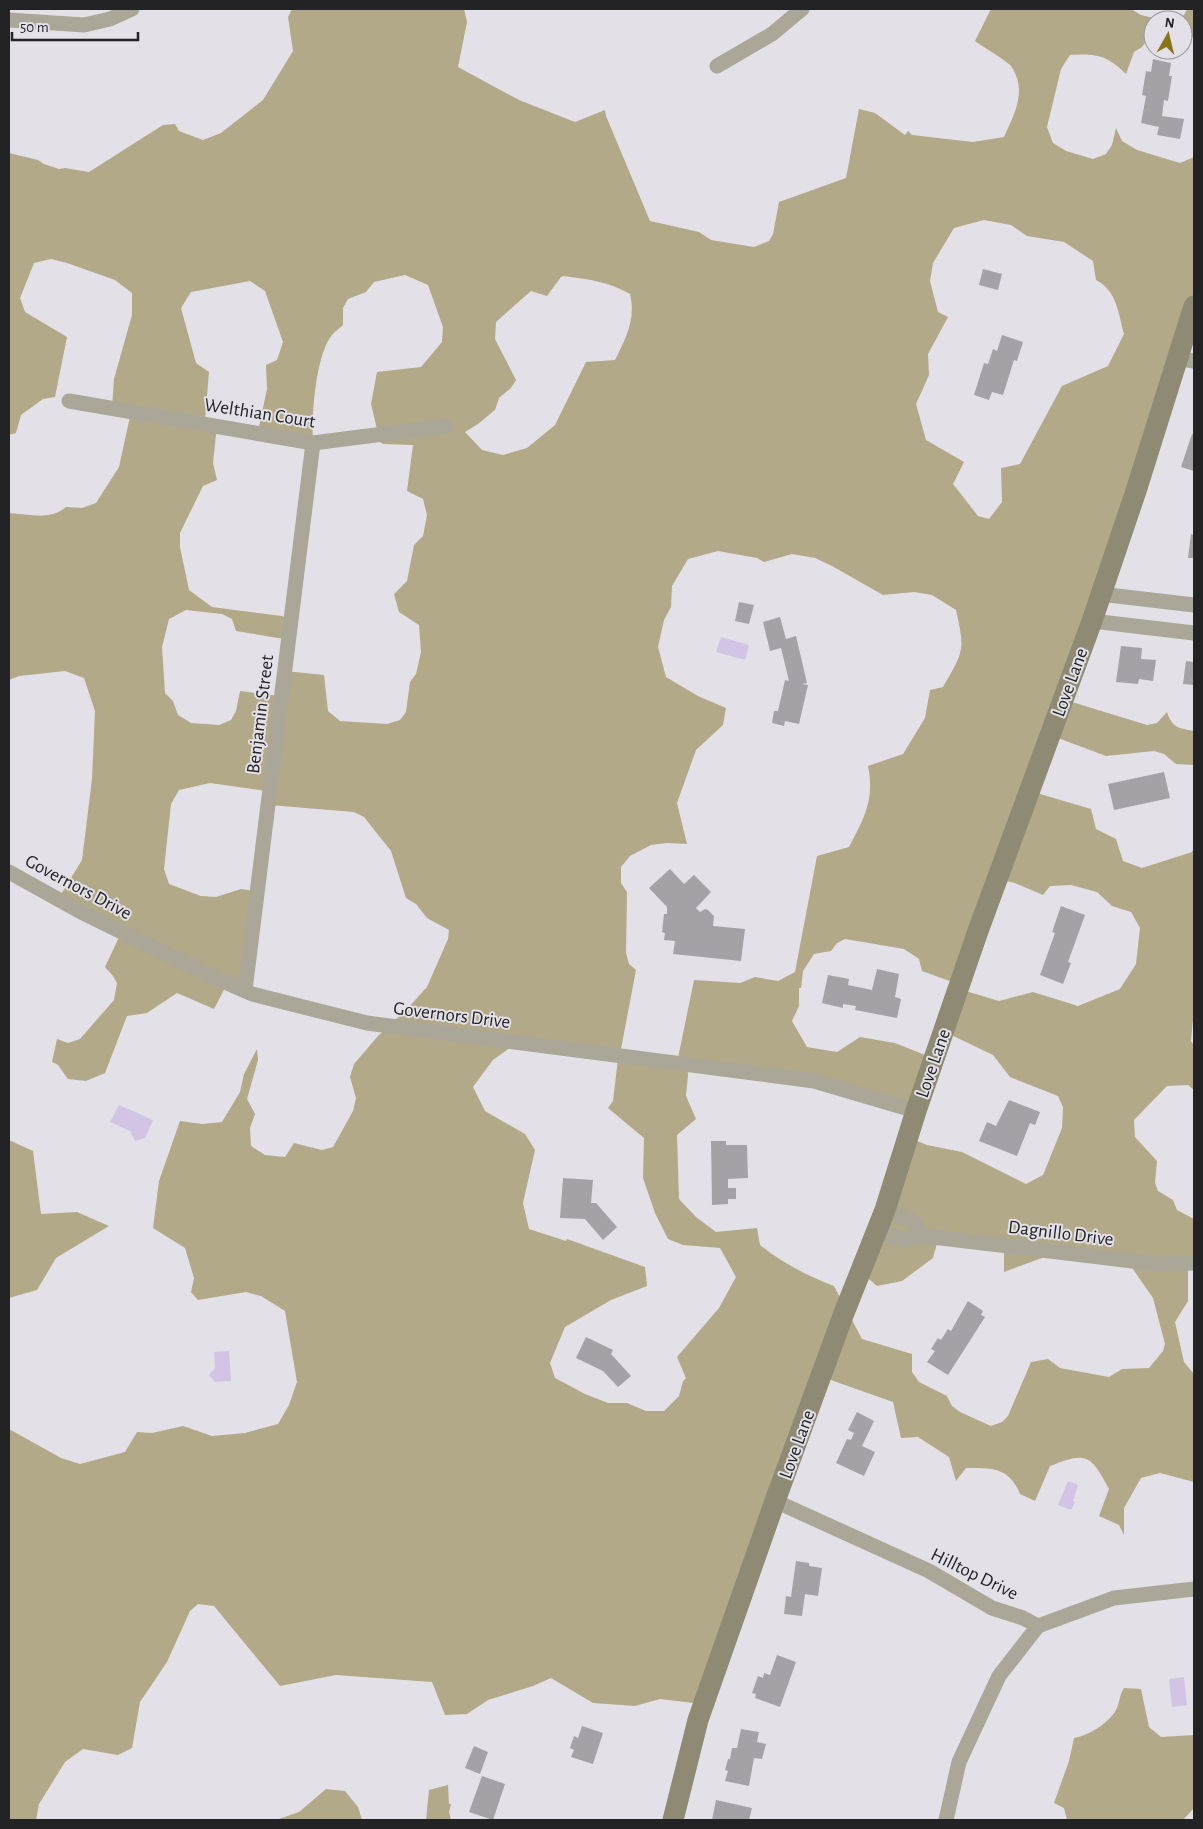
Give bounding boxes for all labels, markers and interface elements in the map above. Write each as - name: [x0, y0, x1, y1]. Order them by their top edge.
- scale bar: [12, 10, 139, 42]
- north arrow: [1143, 10, 1193, 60]
- text: N: [1164, 16, 1175, 31]
- text: 50 m: [20, 20, 49, 35]
- street label: Welthian Court: [203, 395, 317, 432]
- street label: Love Lane: [1049, 646, 1092, 719]
- street label: Benjamin Street: [244, 654, 277, 775]
- street label: Governors Drive: [22, 851, 135, 923]
- street label: Governors Drive: [392, 999, 511, 1032]
- street label: Love Lane: [913, 1027, 954, 1100]
- street label: Dagnillo Drive: [1007, 1218, 1115, 1249]
- street label: Love Lane: [776, 1408, 819, 1481]
- street label: Hilltop Drive: [928, 1545, 1021, 1604]

